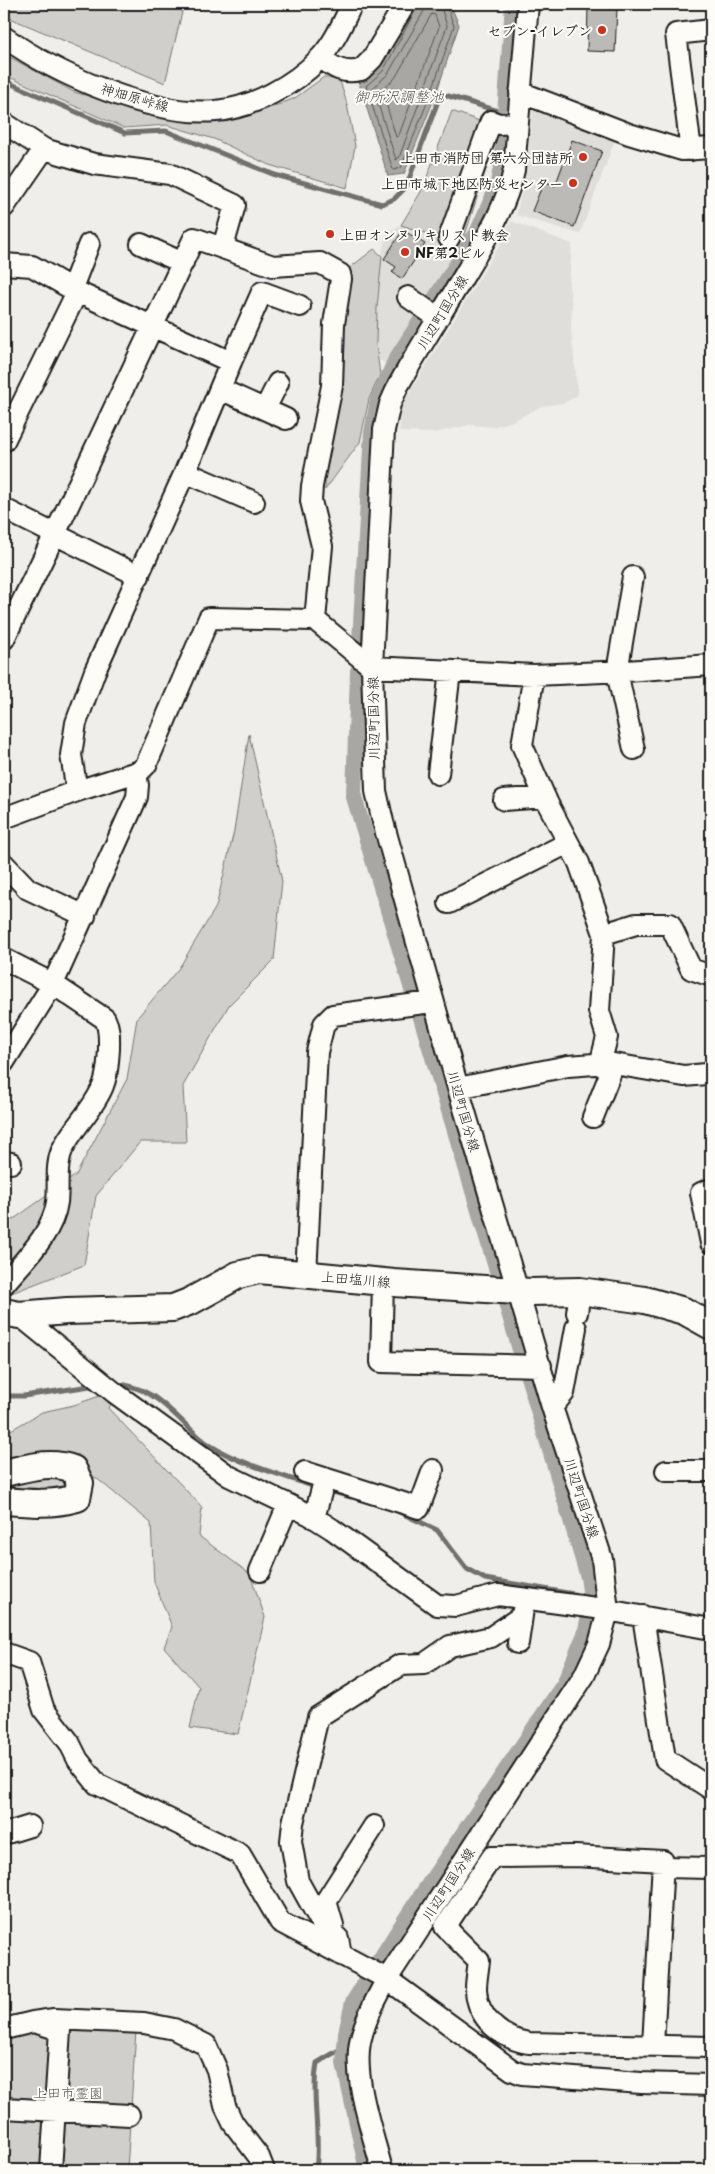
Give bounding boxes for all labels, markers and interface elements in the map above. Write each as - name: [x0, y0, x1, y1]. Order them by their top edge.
- place label: セブン-イレブン: [488, 20, 592, 41]
- marker: セブン-イレブン: [596, 24, 608, 36]
- street label: 神畑原峠線: [98, 77, 172, 117]
- water label: 御所沢調整池: [354, 84, 445, 107]
- place label: 上田市消防団 第六分団詰所: [401, 147, 573, 168]
- marker: 上田市消防団 第六分団詰所: [577, 151, 589, 163]
- place label: 上田市城下地区防災センター: [381, 173, 563, 194]
- marker: 上田市城下地区防災センター: [567, 177, 579, 189]
- place label: 上田オンヌリキリスト教会: [340, 224, 509, 245]
- marker: 上田オンヌリキリスト教会: [324, 228, 336, 240]
- place label: NF第2ビル: [415, 242, 486, 263]
- marker: NF第2ビル: [399, 246, 411, 258]
- street label: 川辺町国分線: [411, 271, 473, 353]
- street label: 川辺町国分線: [362, 676, 384, 760]
- street label: 川辺町国分線: [442, 1068, 486, 1154]
- street label: 上田塩川線: [320, 1265, 392, 1293]
- street label: 川辺町国分線: [559, 1455, 605, 1541]
- street label: 川辺町国分線: [416, 1843, 480, 1925]
- park label: 上田市霊園: [33, 2082, 103, 2103]

